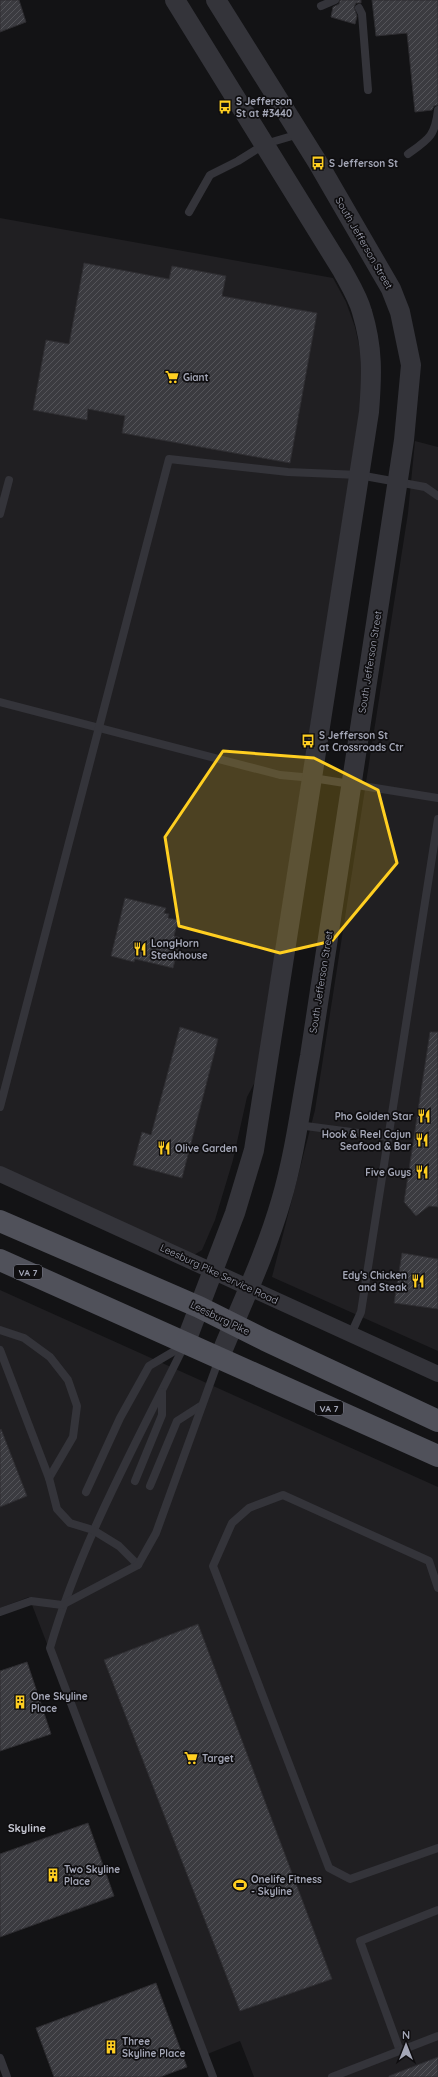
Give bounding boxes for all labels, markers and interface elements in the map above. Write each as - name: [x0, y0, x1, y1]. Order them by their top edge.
- place label: S Jefferson St at #3440: [236, 95, 292, 120]
- bus stop icon: S Jefferson St at #3440: [217, 99, 233, 115]
- bus stop icon: S Jefferson St: [310, 155, 326, 171]
- place label: S Jefferson St: [329, 157, 398, 170]
- street label: South Jefferson Street: [332, 195, 396, 292]
- supermarket icon: Giant: [164, 369, 180, 385]
- place label: Giant: [183, 371, 209, 384]
- street label: South Jefferson Street: [355, 609, 385, 714]
- place label: S Jefferson St at Crossroads Ctr: [319, 729, 404, 754]
- bus stop icon: S Jefferson St at Crossroads Ctr: [300, 733, 316, 749]
- street label: South Jefferson Street: [306, 929, 336, 1034]
- place label: LongHorn Steakhouse: [151, 937, 208, 962]
- restaurant icon: LongHorn Steakhouse: [132, 941, 148, 957]
- restaurant icon: Pho Golden Star: [416, 1108, 432, 1124]
- place label: Pho Golden Star: [335, 1110, 414, 1123]
- place label: Hook & Reel Cajun Seafood & Bar: [322, 1128, 412, 1153]
- restaurant icon: Hook & Reel Cajun Seafood & Bar: [414, 1132, 430, 1148]
- restaurant icon: Olive Garden: [156, 1140, 172, 1156]
- place label: Olive Garden: [175, 1142, 238, 1155]
- restaurant icon: Five Guys: [414, 1164, 430, 1180]
- place label: Five Guys: [365, 1166, 411, 1179]
- street label: Leesburg Pike Service Road: [158, 1241, 280, 1307]
- road number: VA 7: [14, 1265, 42, 1279]
- place label: Edy's Chicken and Steak: [342, 1269, 407, 1294]
- restaurant icon: Edy's Chicken and Steak: [410, 1273, 426, 1289]
- street label: Leesburg Pike: [188, 1298, 252, 1338]
- road number: VA 7: [315, 1401, 343, 1415]
- place label: One Skyline Place: [31, 1690, 88, 1715]
- building icon: One Skyline Place: [12, 1694, 28, 1710]
- supermarket icon: Target: [183, 1750, 199, 1766]
- place label: Target: [202, 1752, 234, 1765]
- district label: Skyline: [8, 1821, 46, 1835]
- place label: Two Skyline Place: [64, 1863, 120, 1888]
- building icon: Two Skyline Place: [45, 1867, 61, 1883]
- place label: Onelife Fitness - Skyline: [251, 1873, 322, 1898]
- sports icon: Onelife Fitness - Skyline: [232, 1877, 248, 1893]
- north arrow: [386, 2025, 426, 2065]
- text: N: [402, 2028, 410, 2042]
- place label: Three Skyline Place: [122, 2035, 185, 2060]
- building icon: Three Skyline Place: [103, 2039, 119, 2055]

